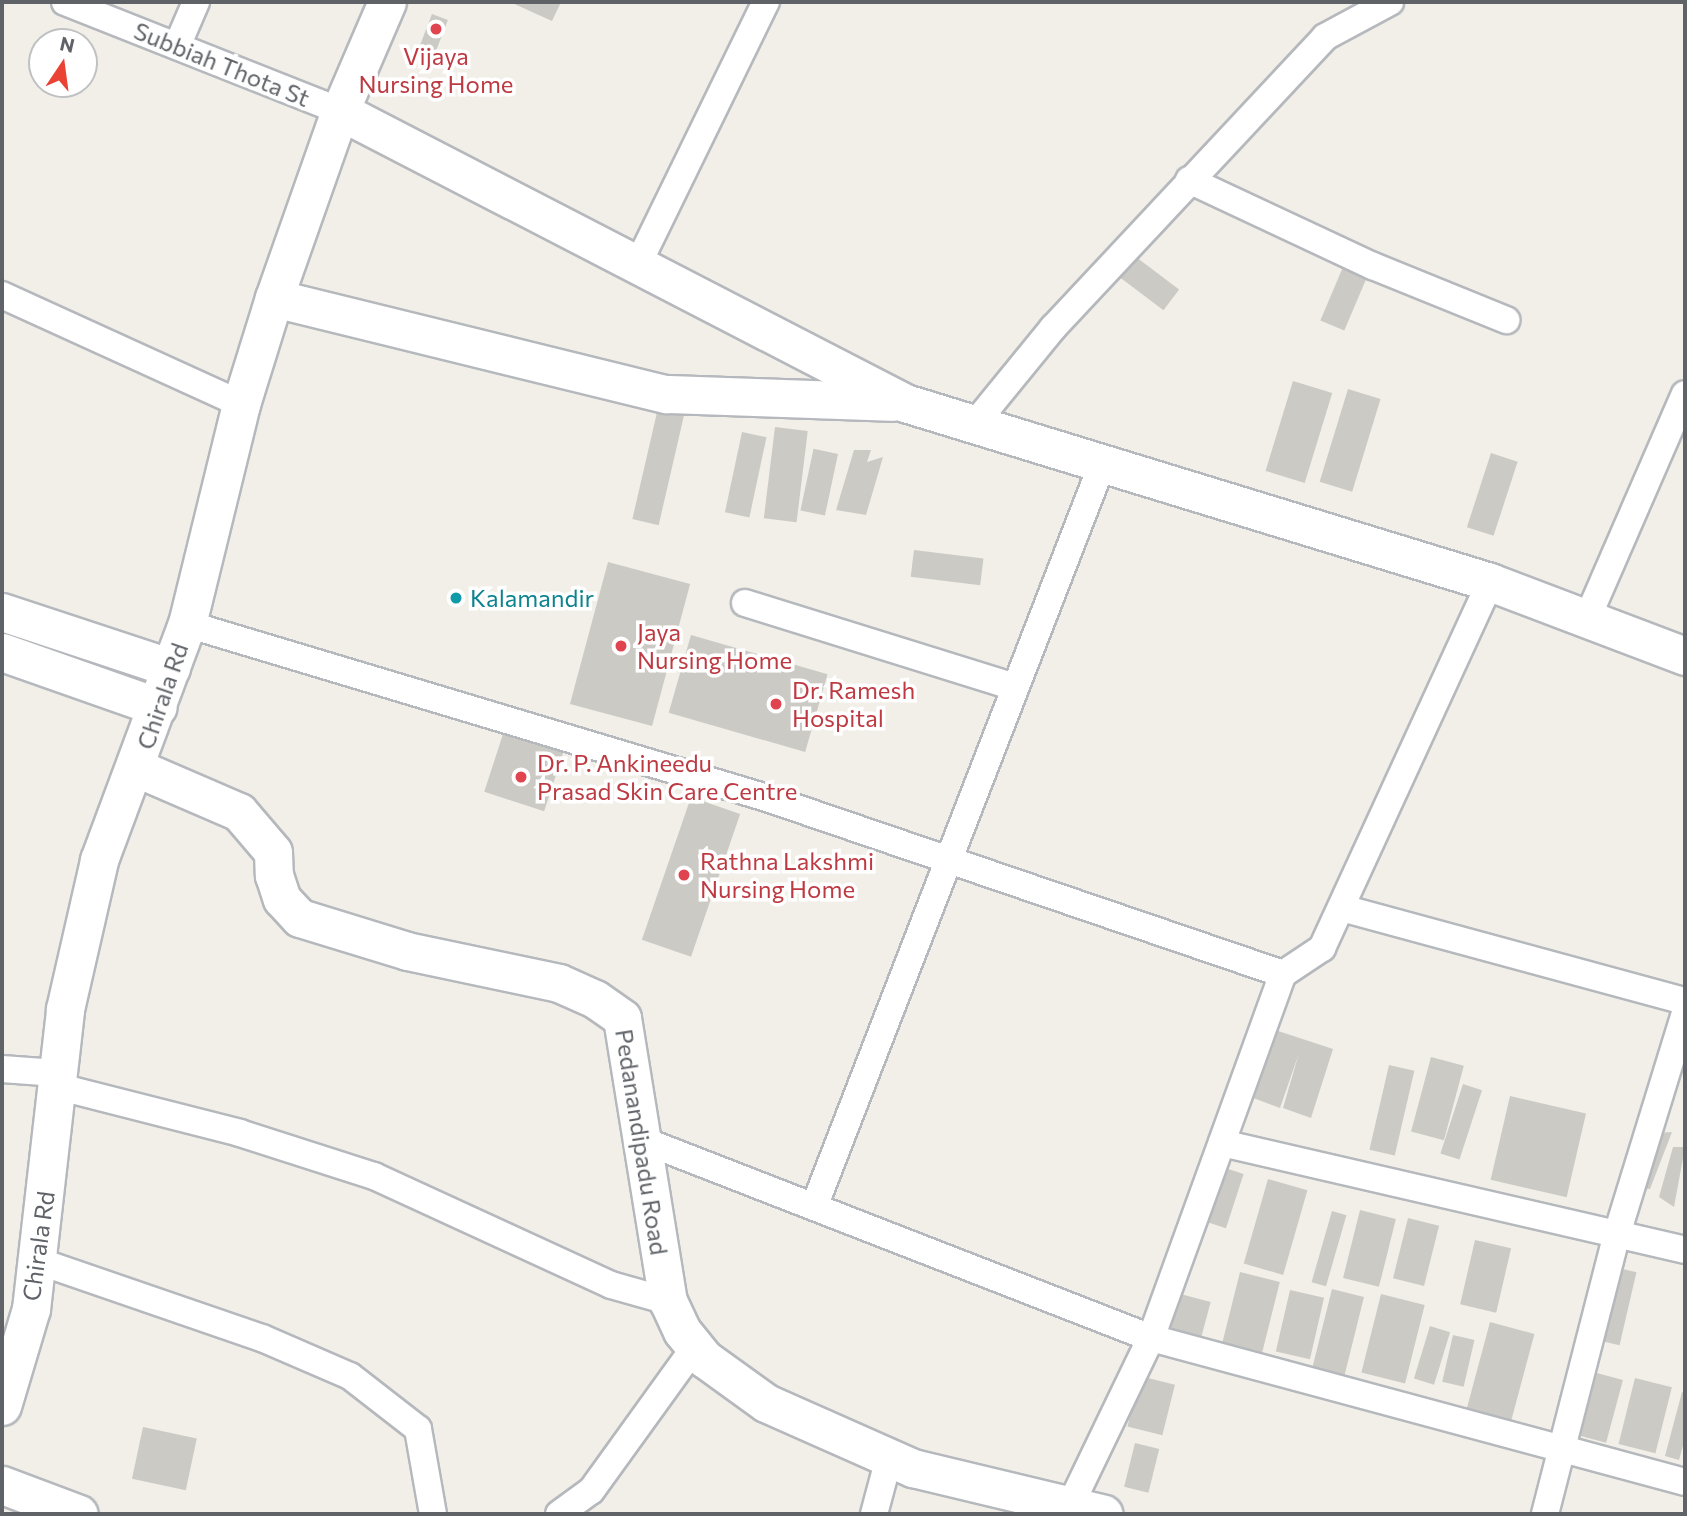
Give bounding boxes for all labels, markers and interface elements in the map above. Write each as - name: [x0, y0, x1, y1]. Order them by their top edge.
- street label: Subbiah Thota St: [130, 16, 314, 112]
- marker: Vijaya Nursing Home: [426, 19, 446, 39]
- north arrow: [28, 28, 98, 98]
- text: N: [58, 31, 77, 57]
- place label: Vijaya Nursing Home: [358, 42, 514, 98]
- place label: Kalamandir: [470, 584, 594, 612]
- marker: Kalamandir: [448, 590, 464, 606]
- place label: Jaya Nursing Home: [637, 618, 792, 674]
- marker: Jaya Nursing Home: [611, 636, 631, 656]
- street label: Chirala Rd: [130, 639, 194, 753]
- place label: Dr. Ramesh Hospital: [792, 676, 915, 732]
- marker: Dr. Ramesh Hospital: [766, 694, 786, 714]
- place label: Dr. P. Ankineedu Prasad Skin Care Centre: [537, 749, 797, 805]
- marker: Dr. P. Ankineedu Prasad Skin Care Centre: [511, 767, 531, 787]
- place label: Rathna Lakshmi Nursing Home: [700, 847, 874, 903]
- marker: Rathna Lakshmi Nursing Home: [674, 865, 694, 885]
- street label: Pedanandipadu Road: [610, 1027, 674, 1257]
- street label: Chirala Rd: [16, 1189, 60, 1303]

